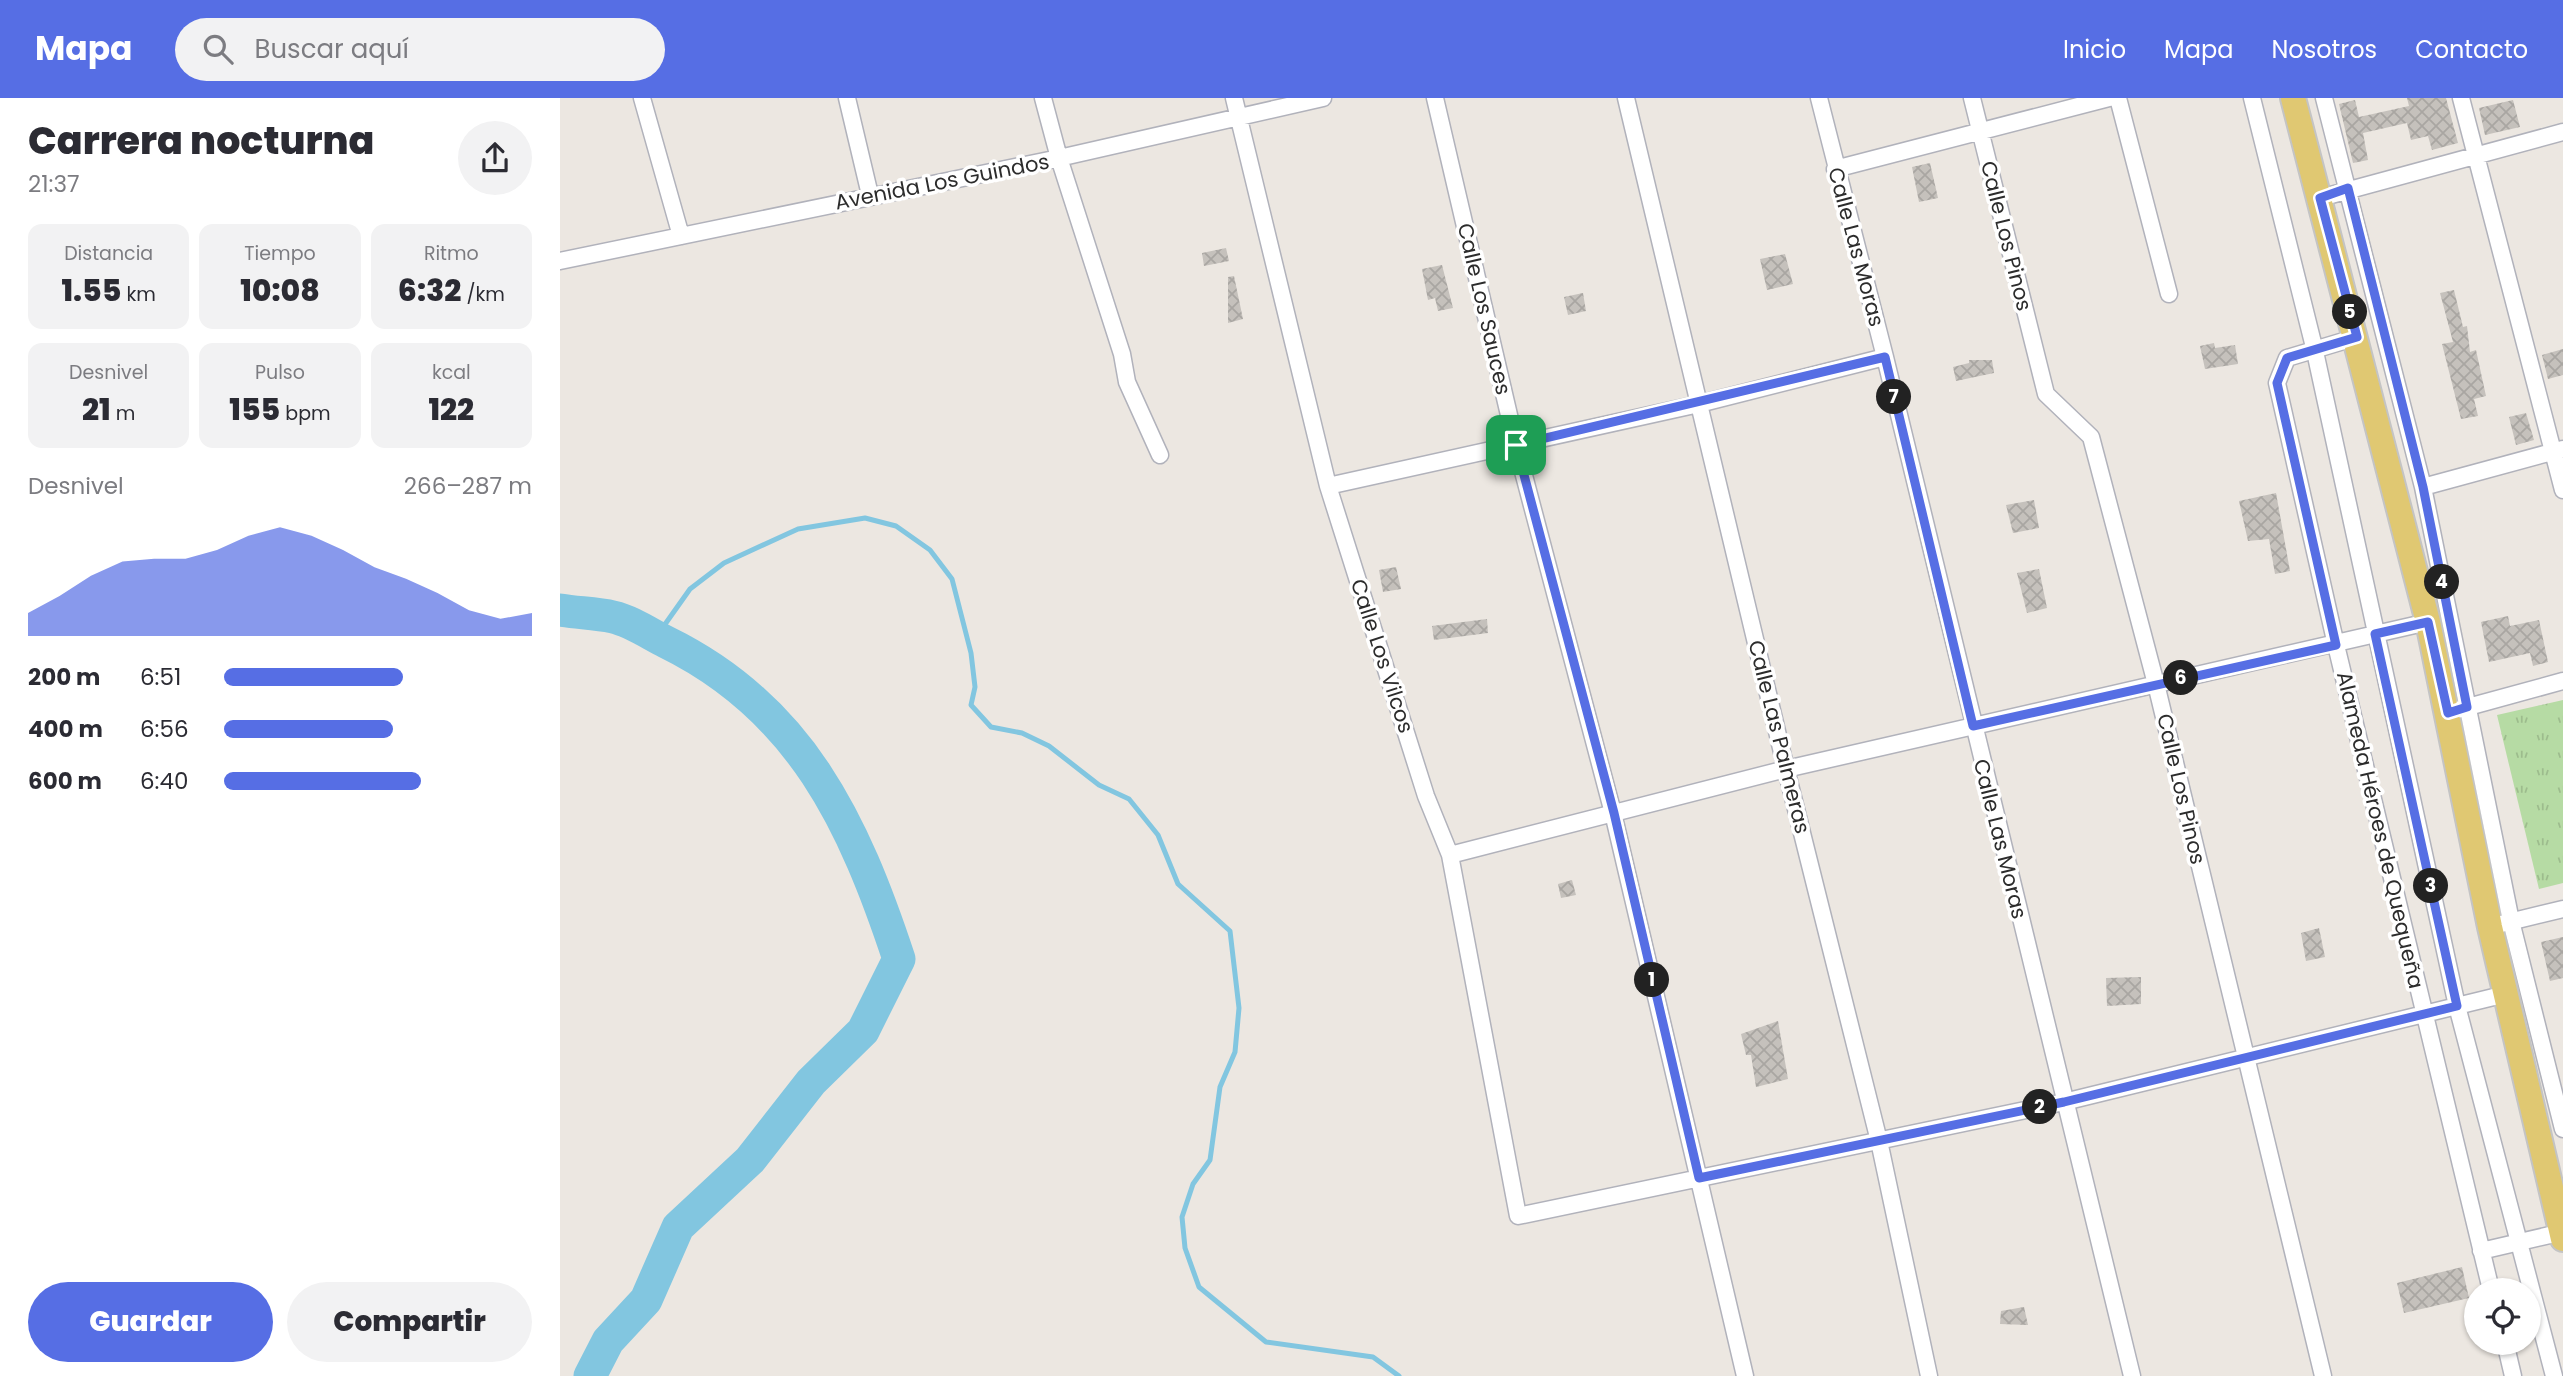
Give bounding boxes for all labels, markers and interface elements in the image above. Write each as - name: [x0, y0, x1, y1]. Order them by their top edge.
- search box: [175, 18, 665, 81]
- text: Mapa: [35, 25, 133, 72]
- icon: search: [199, 30, 237, 68]
- text: Buscar aquí: [255, 31, 409, 67]
- text: Inicio: [2063, 33, 2126, 66]
- text: Mapa: [2164, 33, 2233, 66]
- text: Nosotros: [2271, 33, 2377, 66]
- text: Contacto: [2415, 33, 2528, 66]
- text: Carrera nocturna: [28, 114, 374, 167]
- button: share: [458, 121, 532, 195]
- street label: Avenida Los Guindos: [832, 147, 1051, 217]
- street label: Calle Los Pinos: [1974, 158, 2039, 314]
- street label: Calle Las Moras: [1821, 164, 1892, 330]
- text: 21:37: [28, 168, 80, 200]
- street label: Calle Los Sauces: [1451, 220, 1518, 397]
- text: Distancia: [64, 240, 153, 267]
- text: Tiempo: [244, 240, 316, 267]
- text: Ritmo: [424, 240, 479, 267]
- text: 1.55: [61, 269, 121, 312]
- text: 10:08: [240, 269, 320, 312]
- text: 6:32: [398, 269, 461, 312]
- text: km: [121, 281, 156, 308]
- text: /km: [461, 281, 505, 308]
- pin: 5: [2332, 294, 2368, 330]
- text: 5: [2343, 298, 2356, 325]
- text: Desnivel: [69, 359, 148, 386]
- text: Pulso: [255, 359, 305, 386]
- text: kcal: [432, 359, 471, 386]
- pin: 7: [1876, 380, 1912, 414]
- text: 7: [1888, 383, 1899, 410]
- text: 21: [82, 388, 111, 431]
- text: 155: [229, 388, 280, 431]
- text: 122: [428, 388, 474, 431]
- text: m: [111, 400, 135, 427]
- text: bpm: [280, 400, 331, 427]
- pin: [1486, 415, 1546, 475]
- icon: arrive: [1497, 426, 1535, 464]
- text: Desnivel: [28, 470, 124, 502]
- text: 266–287 m: [404, 470, 532, 502]
- pin: 4: [2424, 564, 2459, 600]
- text: 4: [2435, 568, 2448, 595]
- street label: Calle Los Vilcos: [1344, 575, 1421, 736]
- street label: Calle Las Palmeras: [1741, 637, 1818, 837]
- pin: 6: [2164, 660, 2198, 696]
- text: 200 m: [28, 661, 100, 693]
- text: 6:51: [140, 661, 181, 693]
- text: 6: [2174, 664, 2187, 691]
- street label: Alameda Héroes de Quequeña: [2330, 668, 2431, 991]
- street label: Calle Los Pinos: [2150, 711, 2213, 867]
- text: 400 m: [28, 713, 103, 745]
- text: 6:56: [140, 713, 189, 745]
- street label: Calle Las Moras: [1967, 756, 2034, 922]
- text: 600 m: [28, 765, 102, 797]
- text: 6:40: [140, 765, 188, 797]
- pin: 3: [2414, 868, 2448, 904]
- text: 3: [2425, 872, 2436, 899]
- pin: 1: [1634, 962, 1670, 998]
- text: 1: [1648, 966, 1655, 993]
- pin: 2: [2022, 1090, 2058, 1124]
- text: 2: [2034, 1093, 2045, 1120]
- map controls: [2464, 1278, 2541, 1355]
- button: locate: [2464, 1278, 2541, 1355]
- button: Guardar: [28, 1282, 273, 1362]
- button: Compartir: [287, 1282, 532, 1362]

